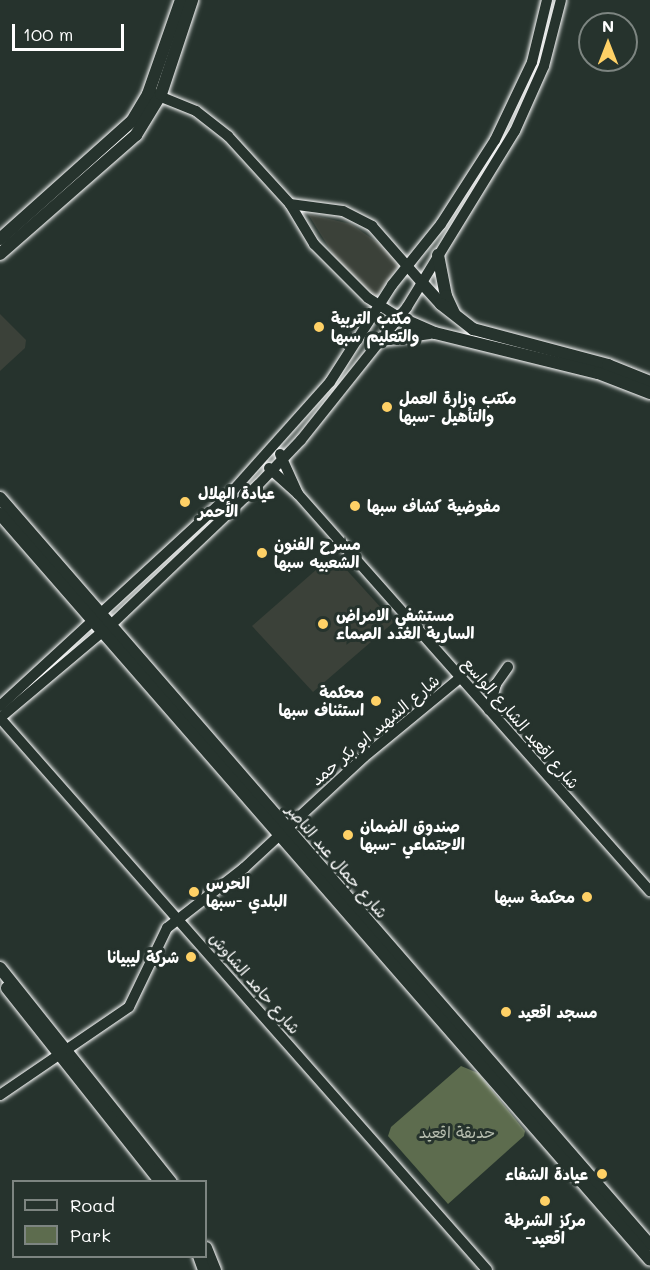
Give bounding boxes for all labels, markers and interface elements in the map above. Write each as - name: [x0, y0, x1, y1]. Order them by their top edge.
- scale bar: [15, 12, 128, 50]
- north arrow: [578, 12, 638, 72]
- text: N: [602, 15, 614, 36]
- text: 100 m: [23, 22, 73, 46]
- place label: مكتب التربية والتعليم سبها: [331, 308, 419, 346]
- marker: مكتب التربية والتعليم سبها: [312, 320, 326, 334]
- place label: مكتب وزارة العمل والتأهيل -سبها: [399, 388, 517, 426]
- marker: مكتب وزارة العمل والتأهيل -سبها: [380, 400, 394, 414]
- place label: عيادة الهلال الأحمر: [198, 483, 275, 521]
- marker: عيادة الهلال الأحمر: [176, 493, 194, 511]
- place label: مفوضية كشاف سبها: [367, 496, 500, 516]
- marker: مفوضية كشاف سبها: [348, 499, 362, 513]
- place label: مسرح الفنون الشعبيه سبها: [274, 534, 361, 572]
- marker: مسرح الفنون الشعبيه سبها: [255, 546, 269, 560]
- place label: مستشفي الامراض السارية الغدد الصماء: [336, 605, 474, 643]
- marker: مستشفي الامراض السارية الغدد الصماء: [314, 615, 332, 633]
- street label: شارع اقعيد الشارع الواسع: [459, 653, 583, 793]
- street label: شارع الشهيد ابو بكر حمد: [307, 671, 443, 789]
- place label: محكمة استئناف سبها: [279, 682, 364, 720]
- marker: محكمة استئناف سبها: [369, 694, 383, 708]
- street label: شارع جمال عبد الناصر: [282, 800, 392, 922]
- place label: صندوق الضمان الاجتماعي -سبها: [360, 816, 465, 854]
- marker: صندوق الضمان الاجتماعي -سبها: [341, 828, 355, 842]
- place label: الحرس البلدي -سبها: [206, 873, 287, 911]
- marker: الحرس البلدي -سبها: [187, 885, 201, 899]
- place label: محكمة سبها: [495, 887, 575, 907]
- marker: محكمة سبها: [580, 890, 594, 904]
- street label: شارع حامد الشاوش: [206, 928, 304, 1038]
- place label: شركة ليبيانا: [107, 947, 179, 967]
- marker: شركة ليبيانا: [184, 950, 198, 964]
- place label: مسجد اقعيد: [518, 1002, 598, 1022]
- marker: مسجد اقعيد: [499, 1005, 513, 1019]
- park label: حديقة اقعيد: [419, 1122, 495, 1142]
- place label: عيادة الشفاء: [505, 1164, 588, 1184]
- marker: عيادة الشفاء: [593, 1165, 611, 1183]
- legend: [12, 1180, 207, 1258]
- text: Road: [70, 1193, 115, 1217]
- marker: مركز الشرطة -اقعيد: [538, 1194, 552, 1208]
- place label: مركز الشرطة -اقعيد: [504, 1210, 586, 1248]
- text: Park: [70, 1223, 111, 1247]

